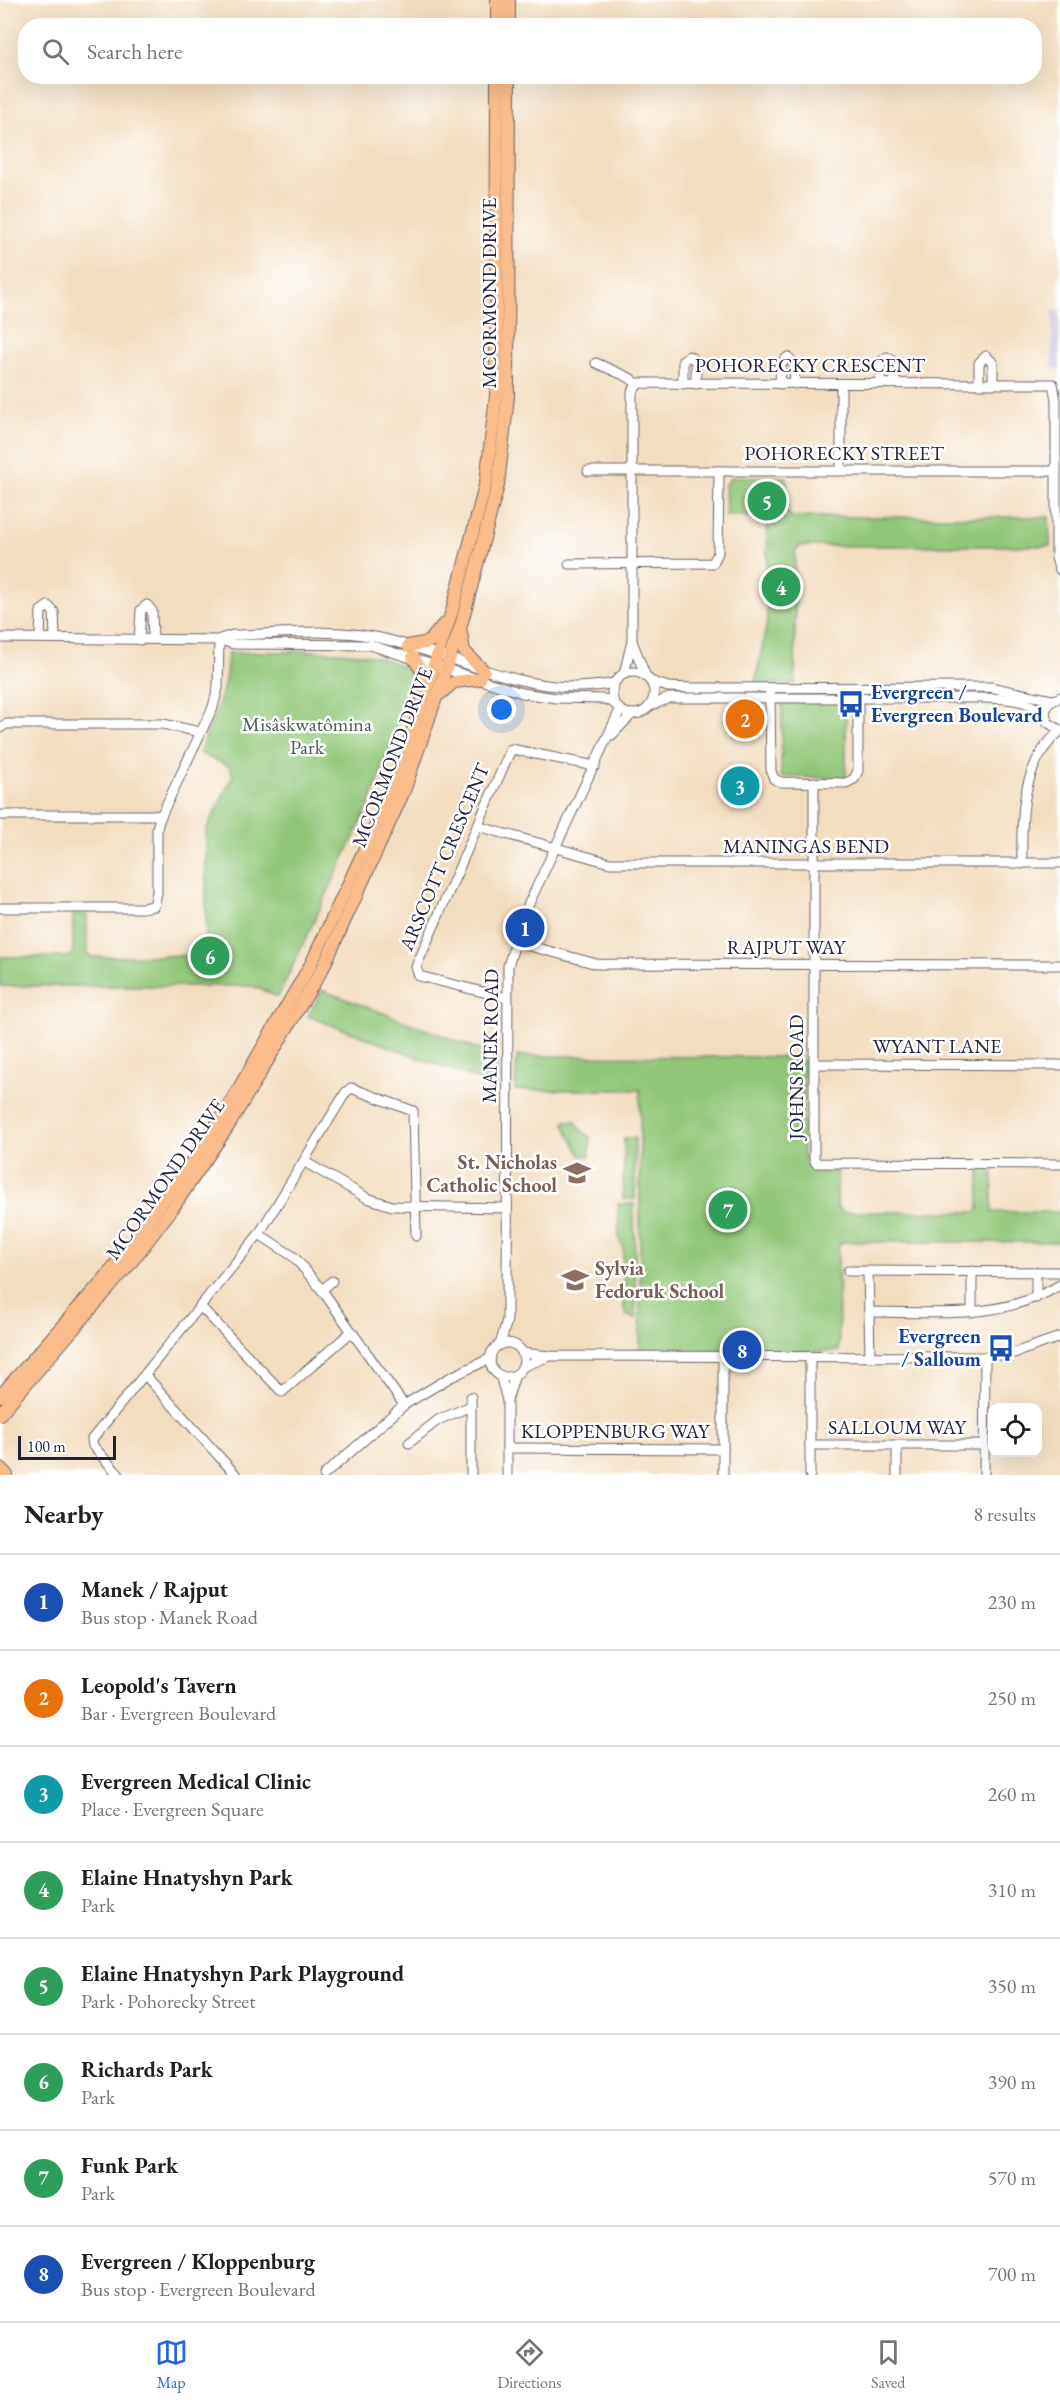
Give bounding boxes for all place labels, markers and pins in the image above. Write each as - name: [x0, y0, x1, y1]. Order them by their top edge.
- pin: 5: [748, 478, 786, 524]
- pin: 4: [762, 564, 800, 610]
- place label: Evergreen / Evergreen Boulevard: [871, 679, 1043, 728]
- bus stop icon: Evergreen / Evergreen Boulevard: [836, 689, 866, 719]
- pin: 2: [726, 696, 764, 742]
- pin: 3: [720, 764, 760, 808]
- pin: 1: [506, 906, 544, 950]
- pin: 6: [190, 934, 230, 978]
- place label: St. Nicholas Catholic School: [426, 1149, 557, 1198]
- school or university icon: St. Nicholas Catholic School: [562, 1158, 592, 1188]
- pin: 7: [708, 1188, 748, 1232]
- place label: Sylvia Fedoruk School: [595, 1255, 725, 1304]
- school or university icon: Sylvia Fedoruk School: [560, 1265, 590, 1295]
- place label: Evergreen / Salloum: [898, 1323, 981, 1372]
- pin: 8: [722, 1328, 762, 1372]
- bus stop icon: Evergreen / Salloum: [986, 1333, 1016, 1363]

